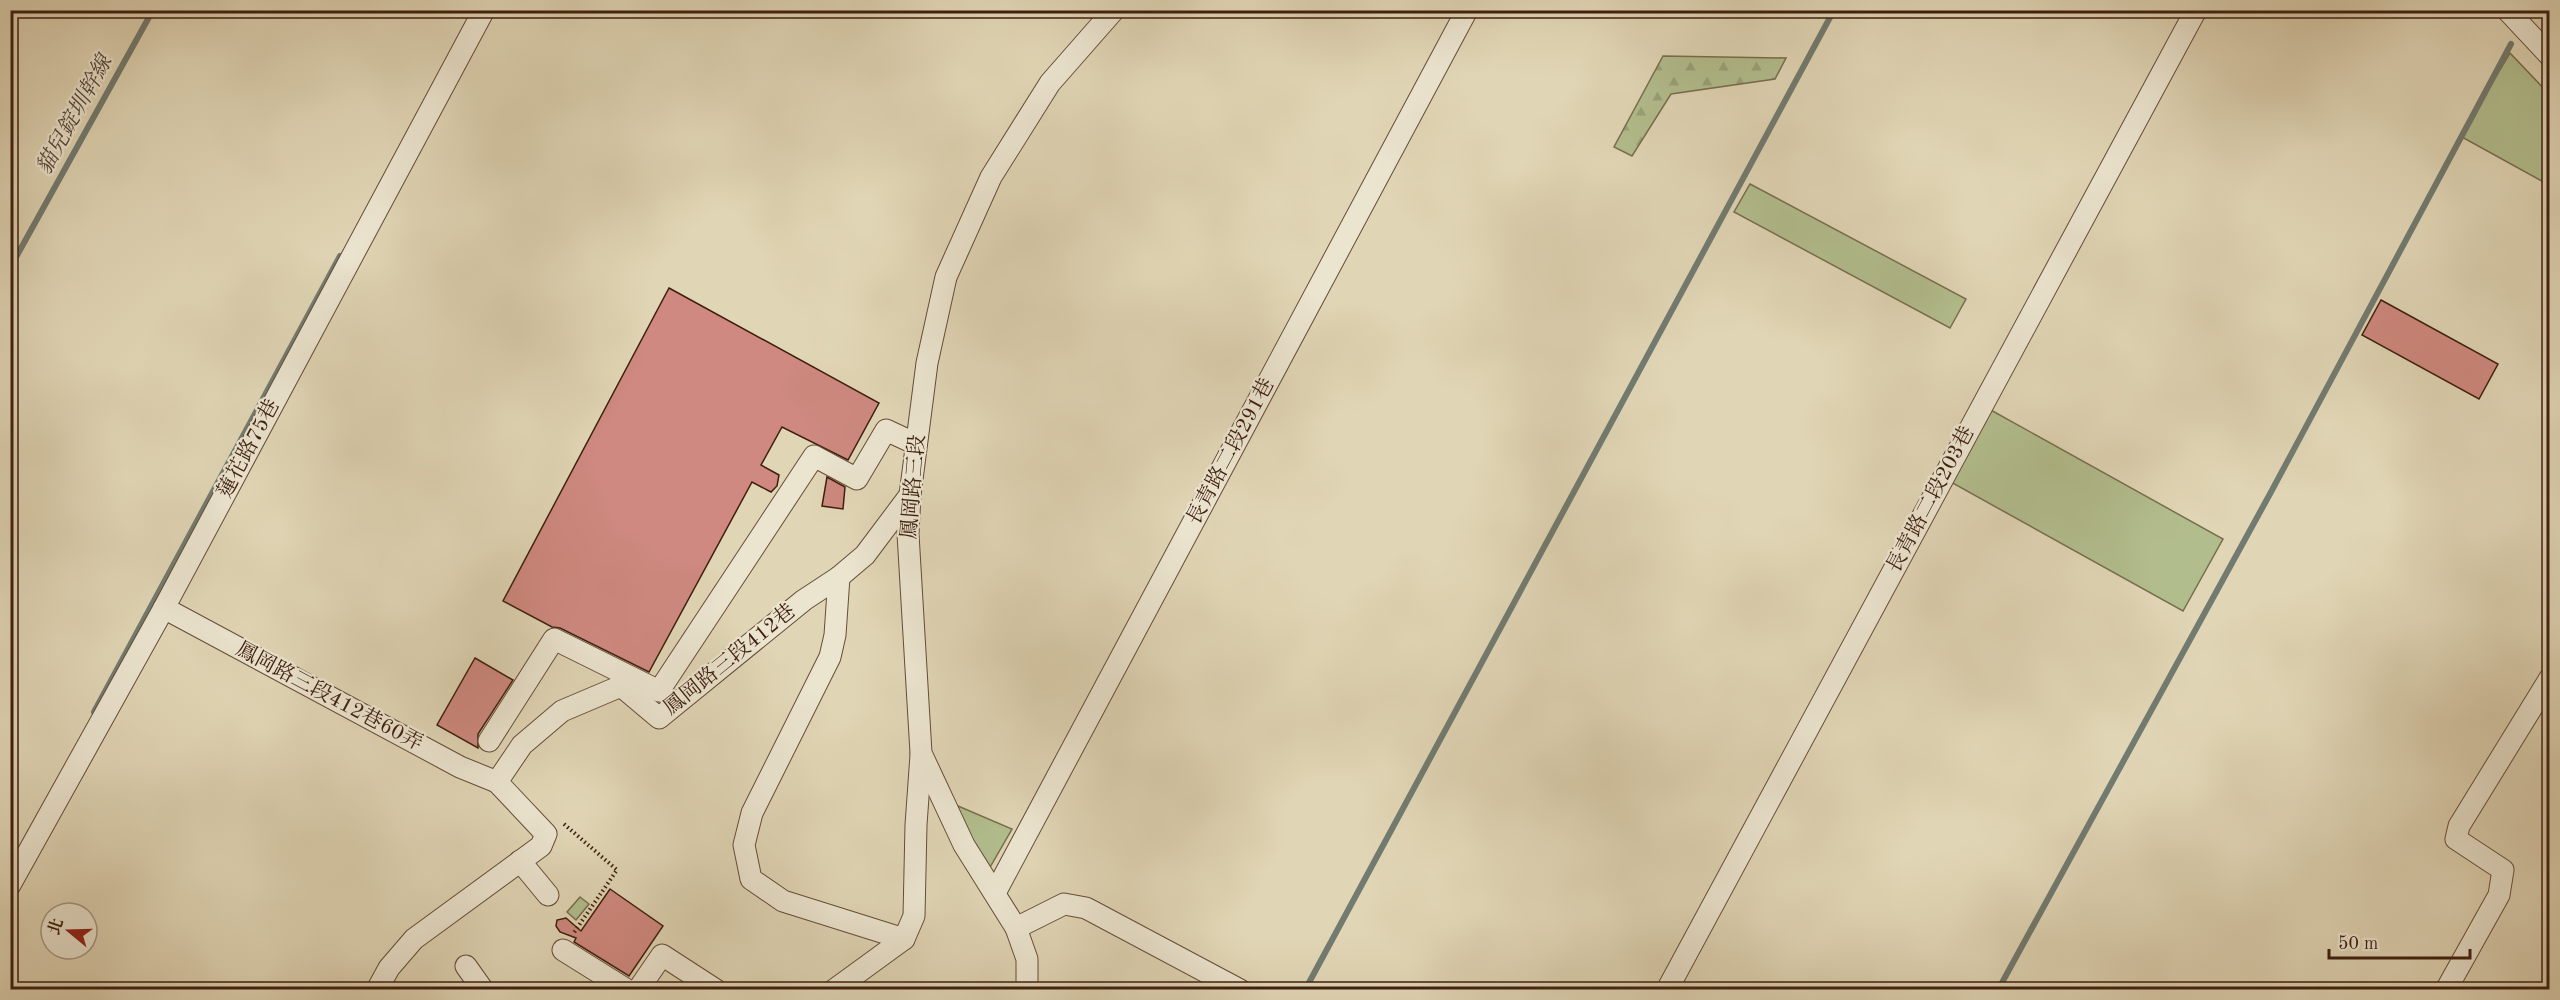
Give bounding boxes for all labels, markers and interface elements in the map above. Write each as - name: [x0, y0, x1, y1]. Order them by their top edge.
- water label: 貓兒錠圳幹線: [32, 49, 118, 178]
- street label: 長青路二段291巷: [1182, 374, 1278, 529]
- street label: 蓮花路75巷: [213, 395, 284, 502]
- street label: 長青路二段203巷: [1882, 422, 1978, 577]
- street label: 鳳岡路三段: [897, 434, 929, 540]
- street label: 鳳岡路三段412巷: [659, 599, 800, 719]
- street label: 鳳岡路三段412巷60弄: [232, 637, 427, 755]
- north arrow: [39, 901, 99, 961]
- text: 北: [45, 916, 67, 937]
- scale bar: [2329, 922, 2470, 960]
- text: 50 m: [2338, 935, 2378, 953]

